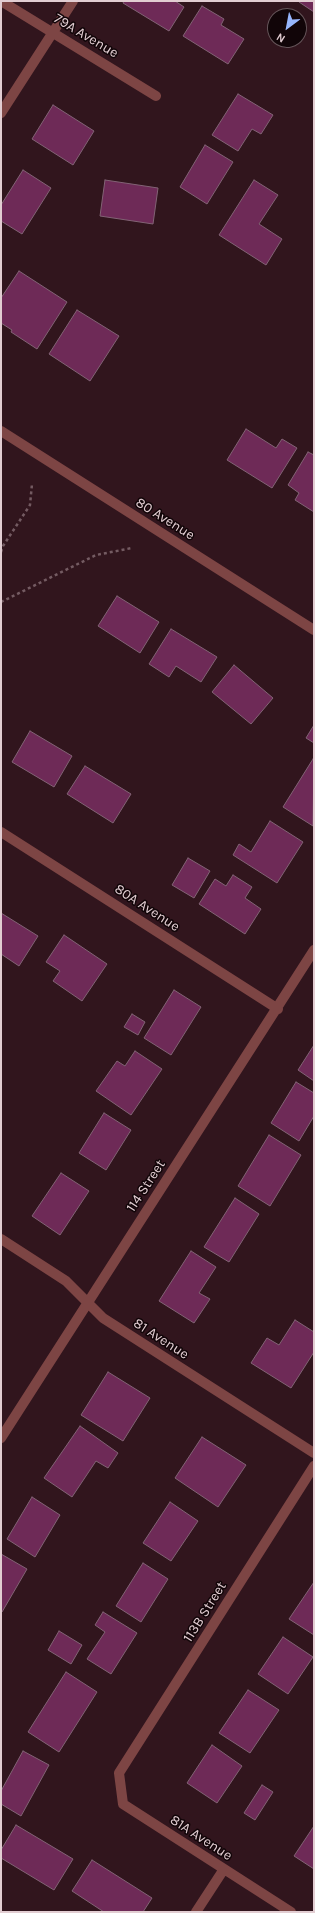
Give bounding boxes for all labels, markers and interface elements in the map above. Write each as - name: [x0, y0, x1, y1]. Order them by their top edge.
- north arrow: [267, 8, 307, 48]
- street label: 79A Avenue: [51, 10, 121, 62]
- text: N: [274, 30, 288, 45]
- street label: 80 Avenue: [132, 494, 198, 544]
- street label: 80A Avenue: [111, 881, 183, 935]
- street label: 114 Street: [123, 1157, 169, 1215]
- street label: 81 Avenue: [130, 1315, 192, 1363]
- street label: 113B Street: [180, 1579, 230, 1645]
- street label: 81A Avenue: [167, 1812, 235, 1864]

